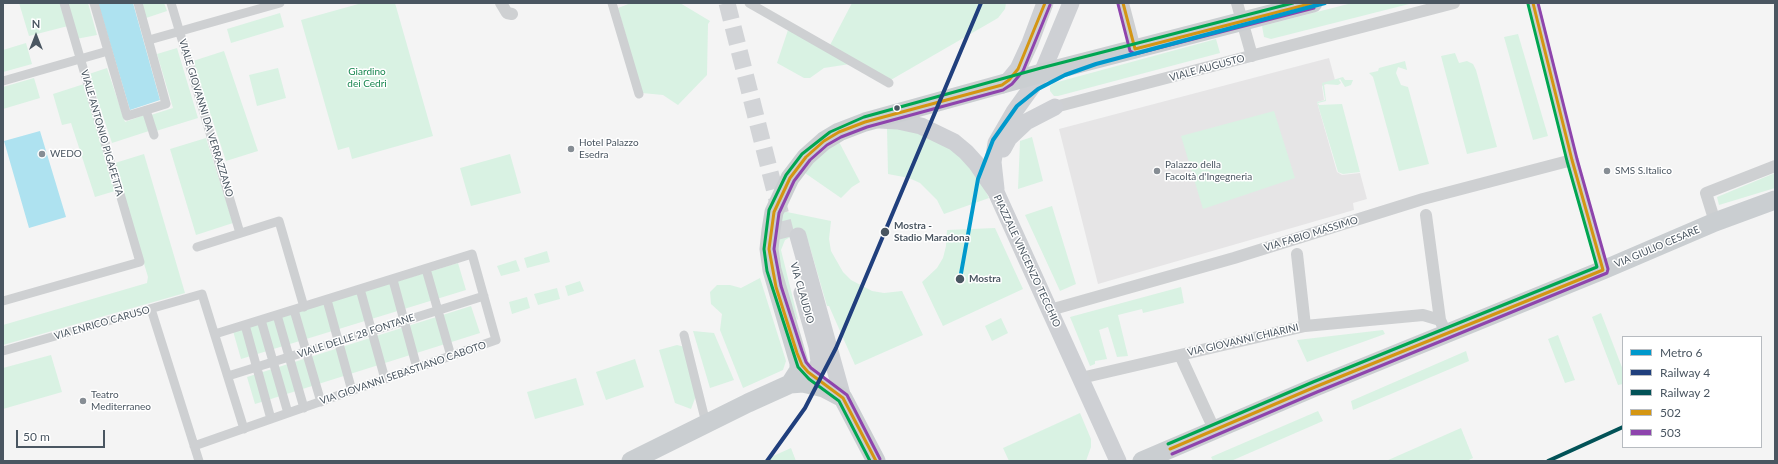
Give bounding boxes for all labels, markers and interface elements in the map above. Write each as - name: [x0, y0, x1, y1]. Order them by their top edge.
- north arrow: [16, 16, 56, 56]
- text: N: [32, 17, 40, 30]
- street label: VIALE GIOVANNI DA VERRAZZANO: [176, 38, 236, 198]
- street label: VIALE AUGUSTO: [1168, 52, 1246, 84]
- park label: Giardino dei Cedri: [347, 66, 387, 90]
- street label: VIALE ANTONIO PIGAFETTA: [78, 68, 126, 198]
- unlabelled marker: [892, 103, 902, 113]
- place label: Hotel Palazzo Esedra: [579, 137, 639, 160]
- marker: Hotel Palazzo Esedra: [566, 144, 576, 154]
- place label: WEDO: [50, 148, 82, 160]
- marker: WEDO: [37, 149, 47, 159]
- place label: Palazzo della Facoltà d'Ingegneria: [1165, 159, 1252, 182]
- place label: SMS S.Italico: [1615, 165, 1672, 177]
- marker: Palazzo della Facoltà d'Ingegneria: [1152, 166, 1162, 176]
- marker: SMS S.Italico: [1602, 166, 1612, 176]
- street label: PIAZZALE VINCENZO TECCHIO: [991, 193, 1063, 329]
- street label: VIA FABIO MASSIMO: [1263, 214, 1359, 254]
- place label: Mostra - Stadio Maradona: [894, 220, 970, 244]
- street label: VIA GIULIO CESARE: [1613, 224, 1701, 270]
- marker: Mostra - Stadio Maradona: [879, 226, 891, 238]
- street label: VIA CLAUDIO: [788, 261, 816, 325]
- marker: Mostra: [954, 273, 966, 285]
- place label: Mostra: [969, 273, 1001, 285]
- street label: VIA ENRICO CARUSO: [53, 304, 151, 342]
- street label: VIALE DELLE 28 FONTANE: [296, 311, 416, 361]
- street label: VIA GIOVANNI CHIARINI: [1186, 321, 1300, 359]
- legend: [1622, 336, 1762, 448]
- street label: VIA GIOVANNI SEBASTIANO CABOTO: [318, 339, 488, 407]
- text: Metro 6: [1660, 345, 1703, 360]
- text: Railway 4: [1660, 365, 1710, 380]
- text: Railway 2: [1660, 385, 1710, 400]
- place label: Teatro Mediterraneo: [91, 389, 151, 412]
- marker: Teatro Mediterraneo: [78, 396, 88, 406]
- text: 502: [1660, 405, 1681, 420]
- scale bar: [18, 422, 107, 448]
- text: 503: [1660, 425, 1681, 440]
- text: 50 m: [23, 429, 50, 444]

